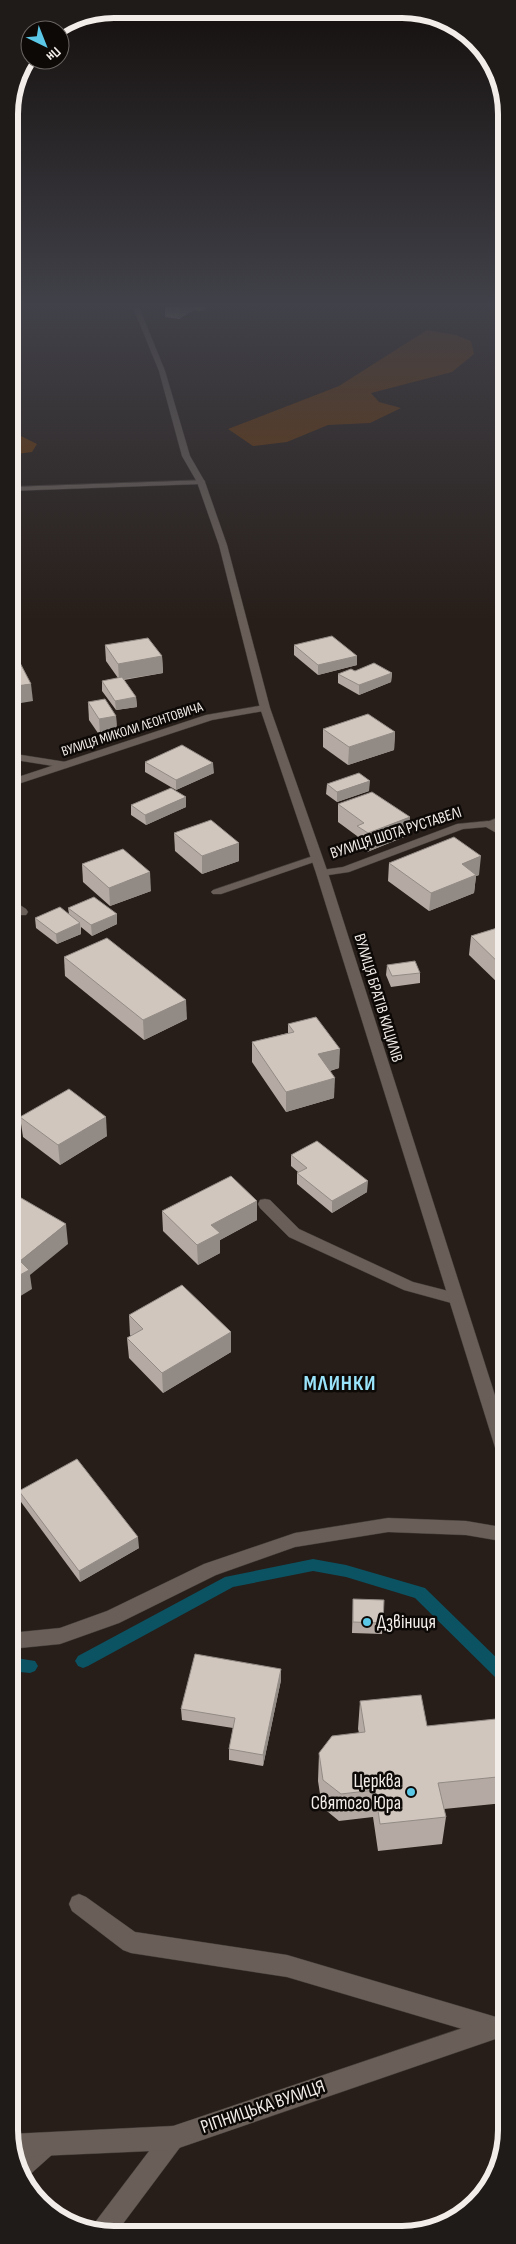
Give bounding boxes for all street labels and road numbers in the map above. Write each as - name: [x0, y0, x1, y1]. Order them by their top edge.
- street label: ВУЛИЦЯ МИКОЛИ ЛЕОНТОВИЧА: [59, 698, 206, 760]
- street label: ВУЛИЦЯ ШОТА РУСТАВЕЛІ: [328, 803, 464, 863]
- street label: ВУЛИЦЯ БРАТІВ КИЦИЛІВ: [349, 931, 407, 1065]
- street label: РІПНИЦЬКА ВУЛИЦЯ: [198, 2075, 328, 2139]

